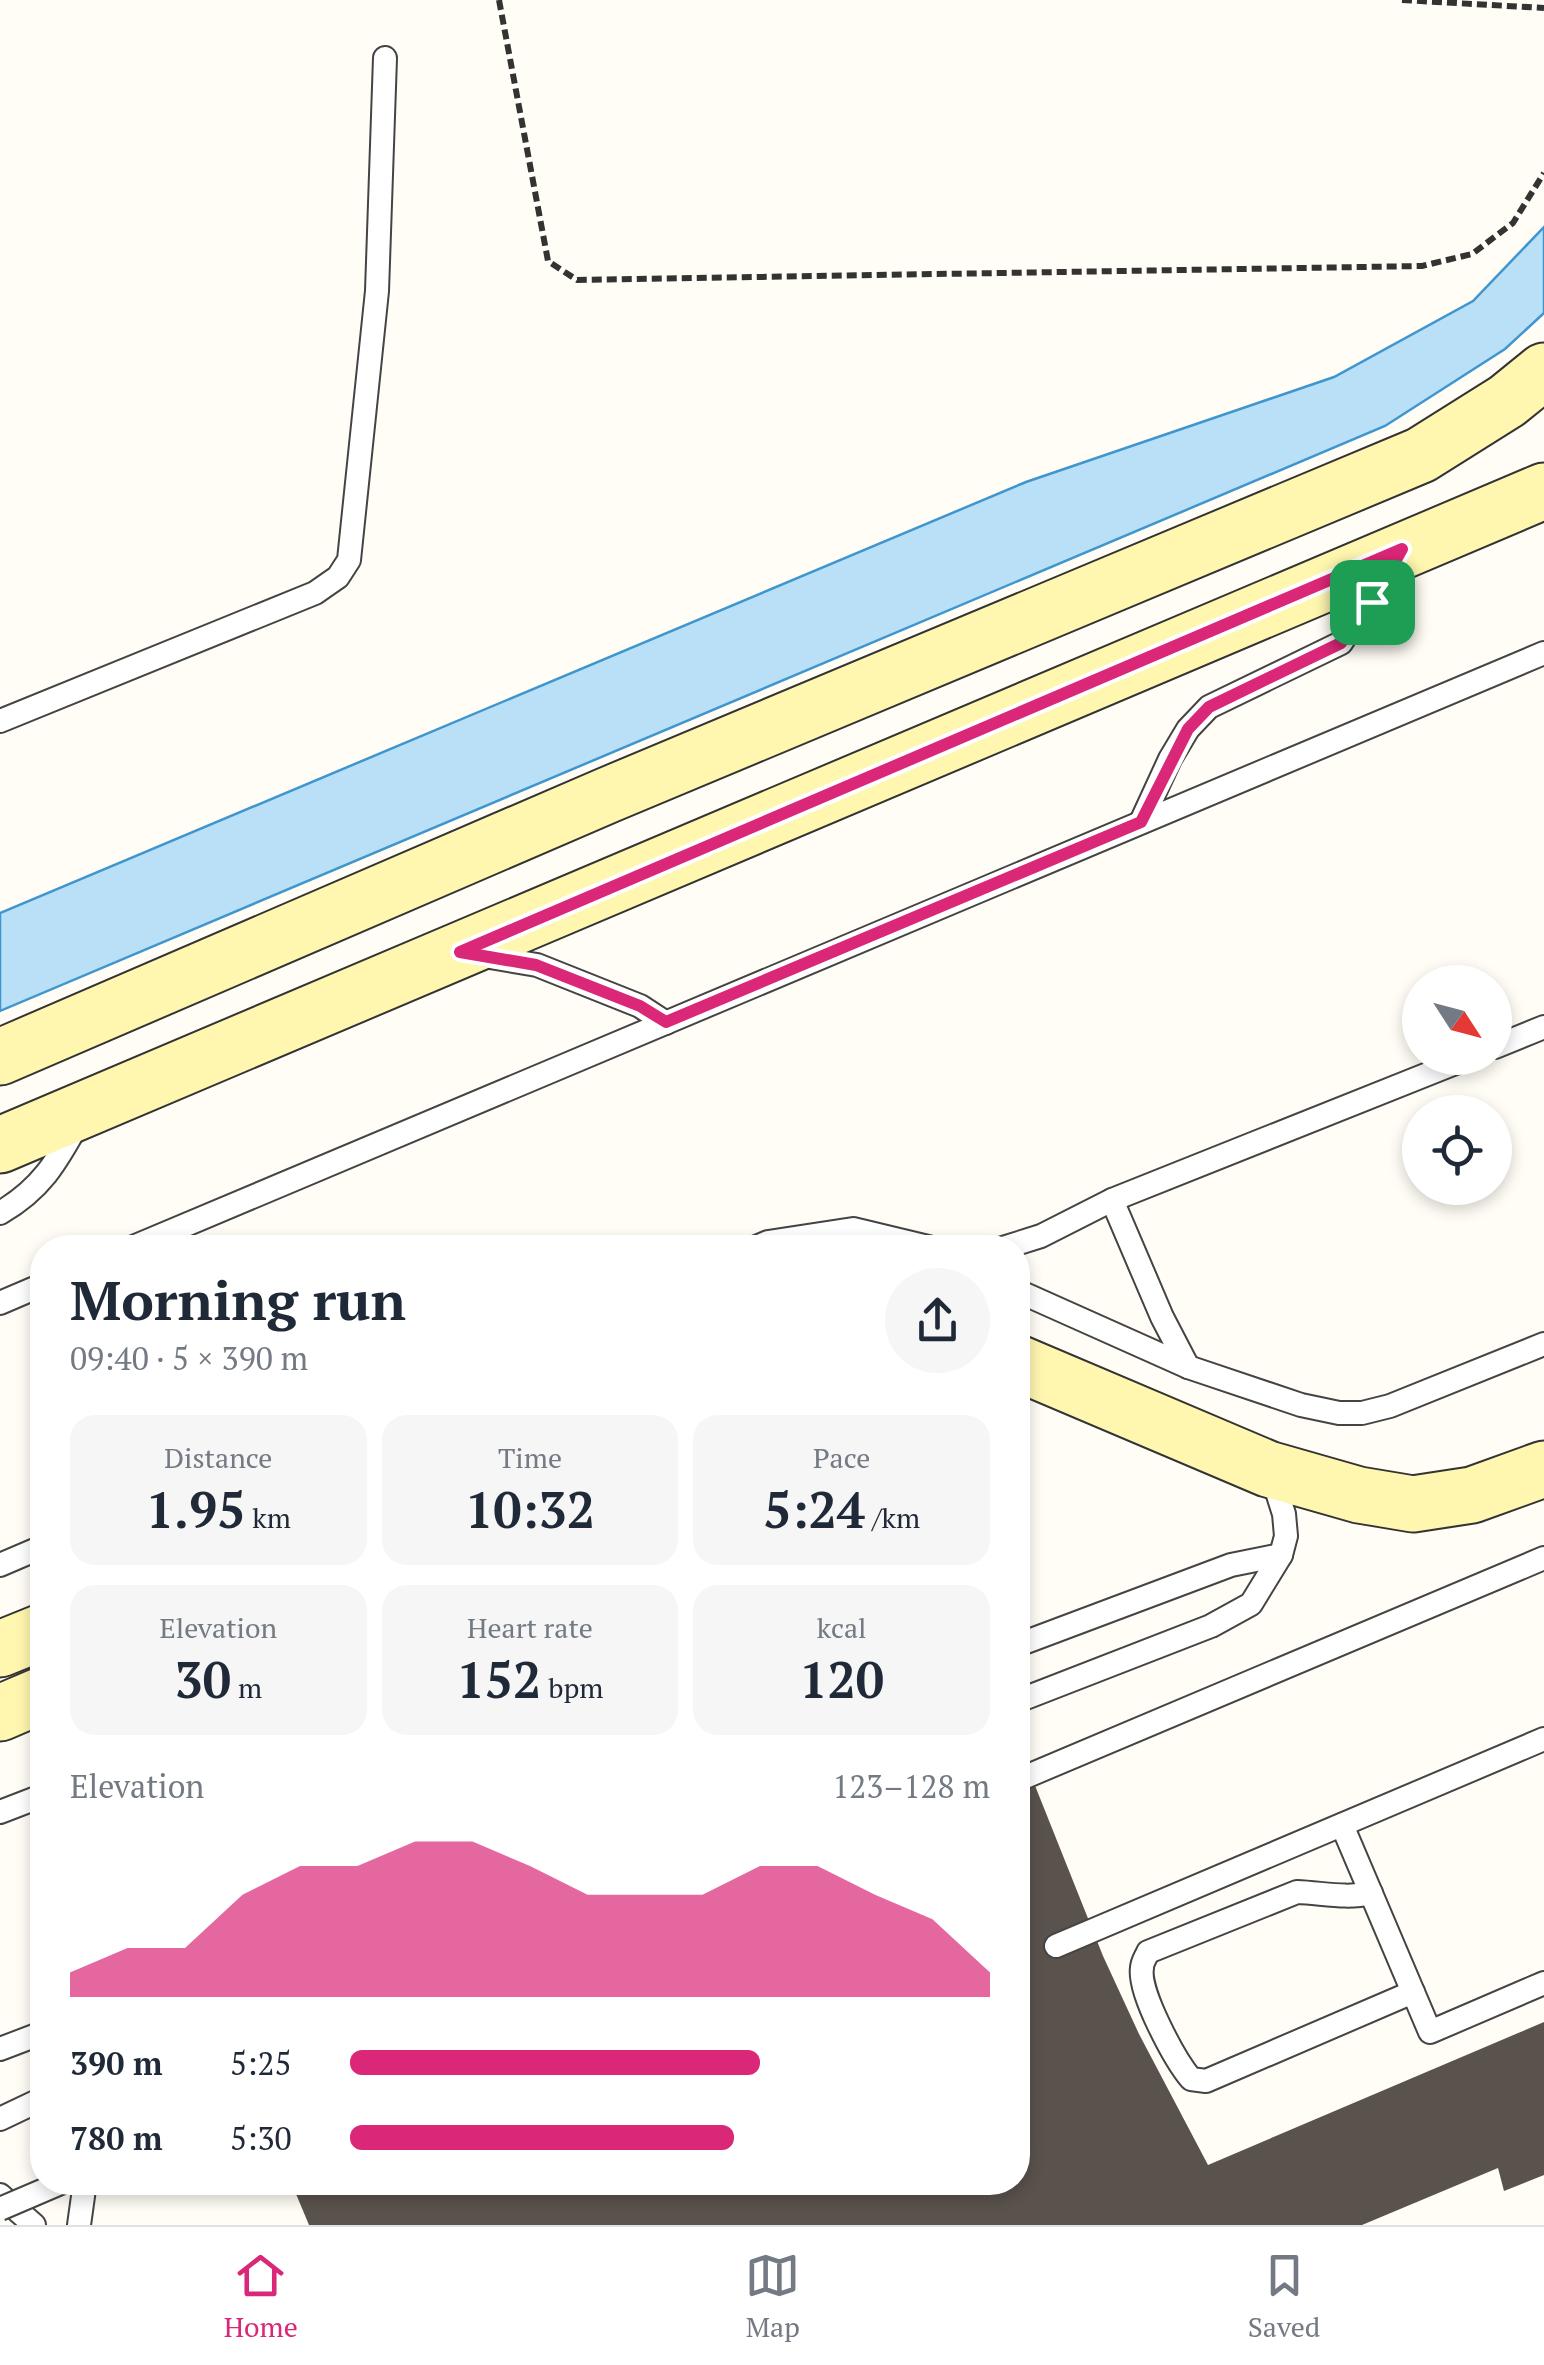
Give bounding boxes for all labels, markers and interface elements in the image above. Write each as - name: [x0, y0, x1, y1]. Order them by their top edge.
- pin: [1330, 560, 1415, 645]
- icon: arrive: [1345, 575, 1400, 630]
- north arrow: [1402, 965, 1512, 1075]
- map controls: [1402, 965, 1512, 1205]
- button: locate: [1402, 1095, 1512, 1205]
- text: Morning run: [70, 1263, 406, 1336]
- button: share: [885, 1268, 990, 1373]
- text: 09:40 · 5 × 390 m: [70, 1337, 308, 1379]
- text: Distance: [164, 1439, 272, 1476]
- text: Time: [498, 1439, 562, 1476]
- text: Pace: [813, 1439, 870, 1476]
- text: 1.95: [146, 1476, 245, 1542]
- text: 10:32: [465, 1476, 595, 1542]
- text: 5:24: [763, 1476, 865, 1542]
- text: km: [245, 1499, 291, 1536]
- text: /km: [865, 1499, 920, 1536]
- text: Elevation: [160, 1609, 277, 1646]
- text: Heart rate: [467, 1609, 593, 1646]
- text: kcal: [817, 1609, 867, 1646]
- text: 30: [175, 1646, 231, 1712]
- text: 152: [457, 1646, 541, 1712]
- text: 120: [799, 1646, 884, 1712]
- text: m: [231, 1669, 262, 1706]
- text: bpm: [541, 1669, 603, 1706]
- text: Elevation: [70, 1765, 204, 1807]
- text: 123–128 m: [832, 1765, 990, 1807]
- text: 390 m: [70, 2042, 162, 2084]
- text: 5:25: [230, 2042, 292, 2084]
- text: 780 m: [70, 2117, 162, 2159]
- text: 5:30: [230, 2117, 292, 2159]
- tab: Home: [224, 2248, 298, 2345]
- tab: Map: [745, 2248, 800, 2345]
- tab: Saved: [1248, 2248, 1320, 2345]

